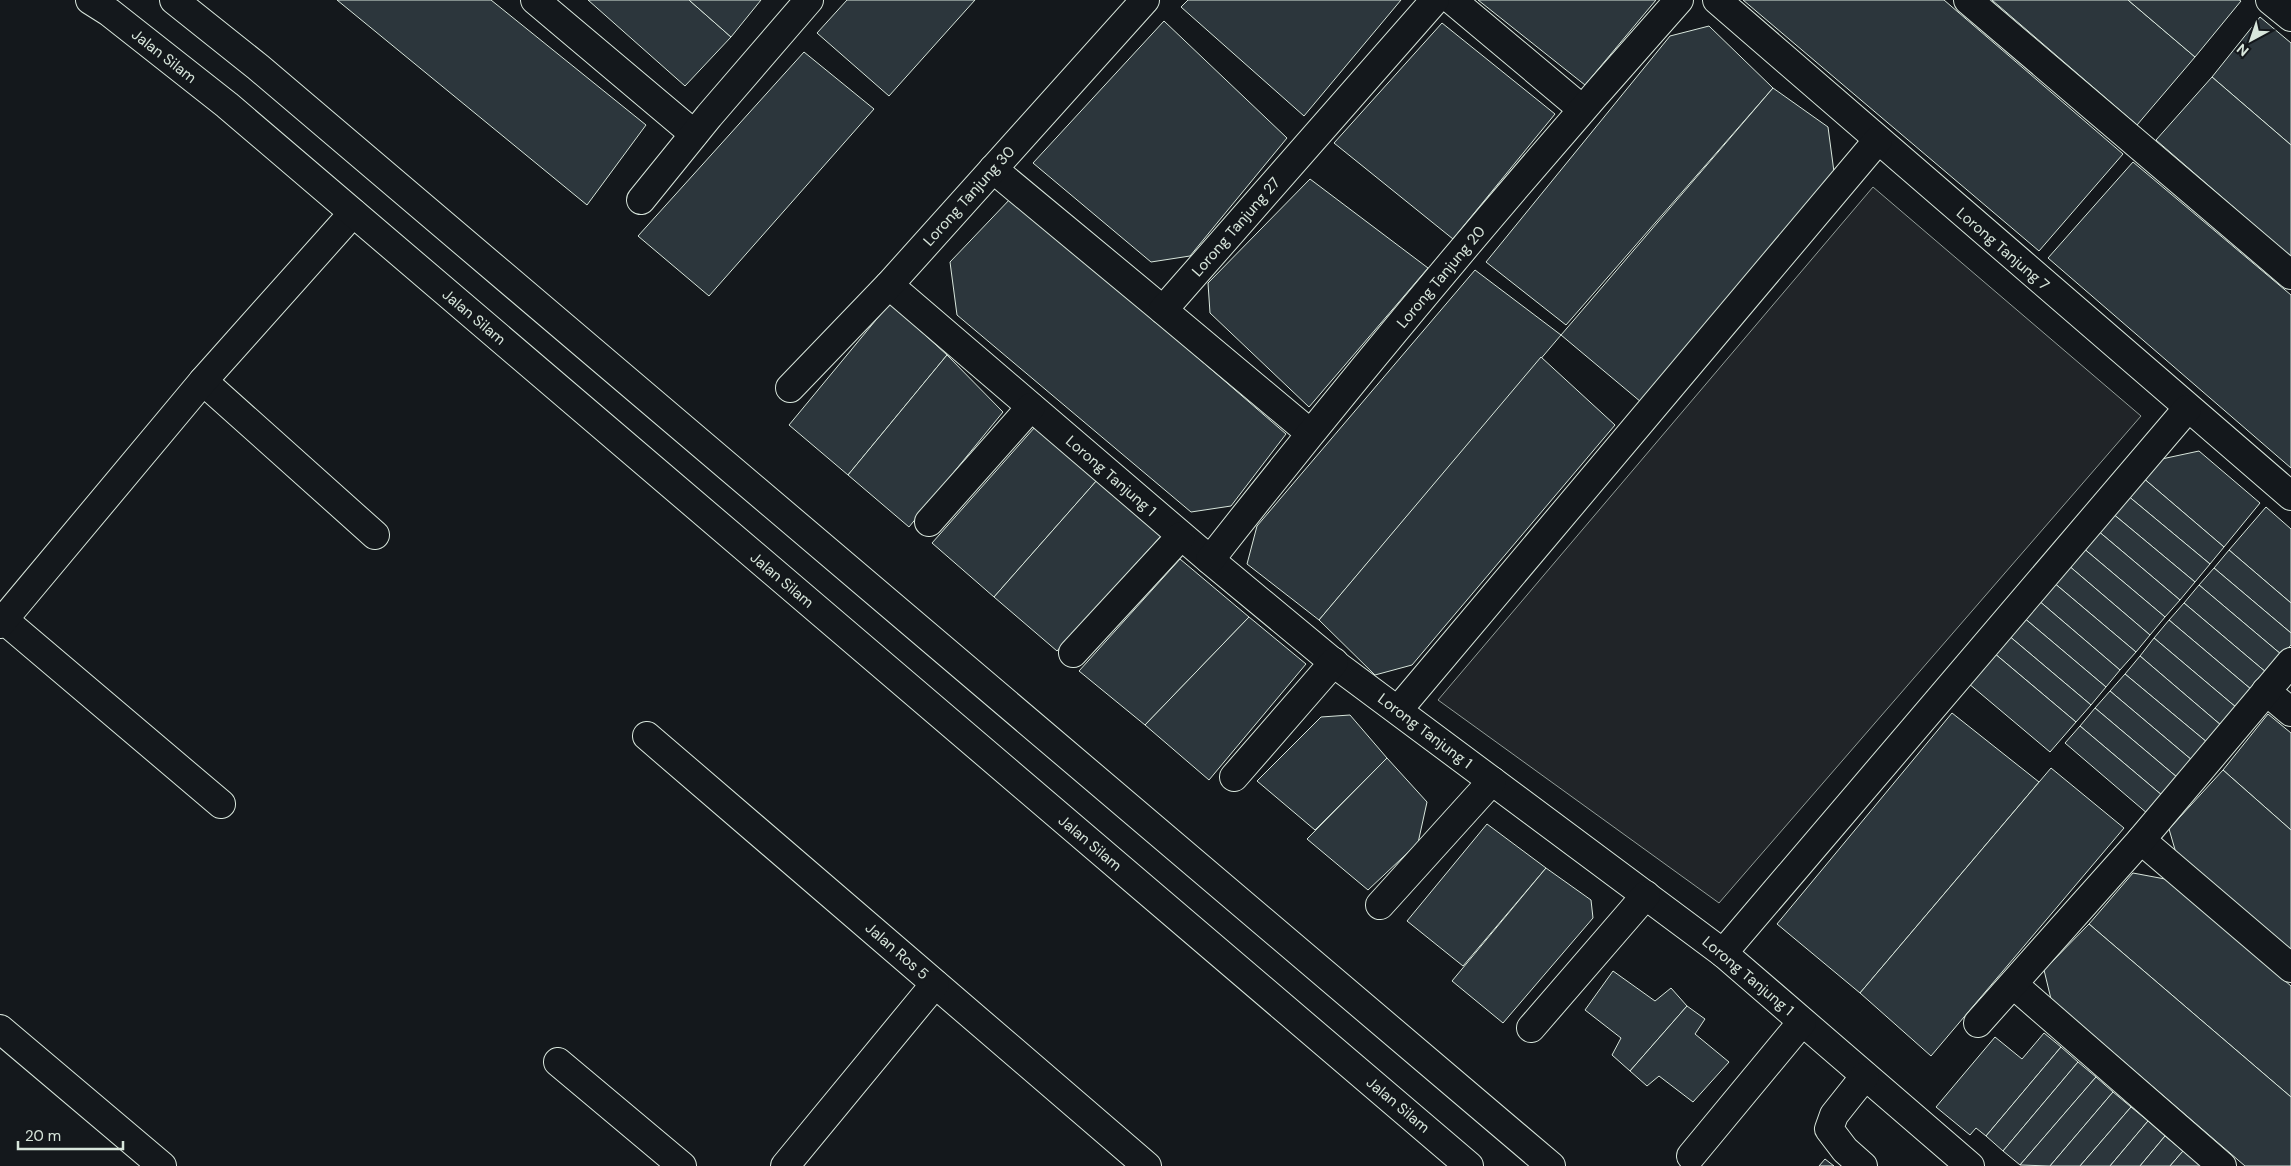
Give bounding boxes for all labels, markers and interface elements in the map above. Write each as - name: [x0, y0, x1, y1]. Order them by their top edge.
- north arrow: [2226, 15, 2276, 65]
- street label: Jalan Silam: [128, 24, 200, 88]
- text: N: [2233, 40, 2252, 60]
- street label: Lorong Tanjung 30: [919, 142, 1019, 250]
- street label: Lorong Tanjung 27: [1187, 173, 1285, 281]
- street label: Lorong Tanjung 7: [1952, 203, 2054, 295]
- street label: Lorong Tanjung 20: [1392, 222, 1490, 332]
- street label: Jalan Silam: [438, 285, 510, 349]
- street label: Lorong Tanjung 1: [1062, 431, 1160, 521]
- street label: Jalan Silam: [746, 548, 818, 612]
- street label: Lorong Tanjung 1: [1374, 689, 1476, 773]
- street label: Jalan Silam: [1054, 811, 1126, 875]
- street label: Jalan Ros 5: [861, 918, 933, 984]
- street label: Lorong Tanjung 1: [1698, 932, 1798, 1020]
- street label: Jalan Silam: [1362, 1073, 1434, 1137]
- scale bar: [18, 1118, 122, 1150]
- text: 20 m: [25, 1126, 61, 1146]

